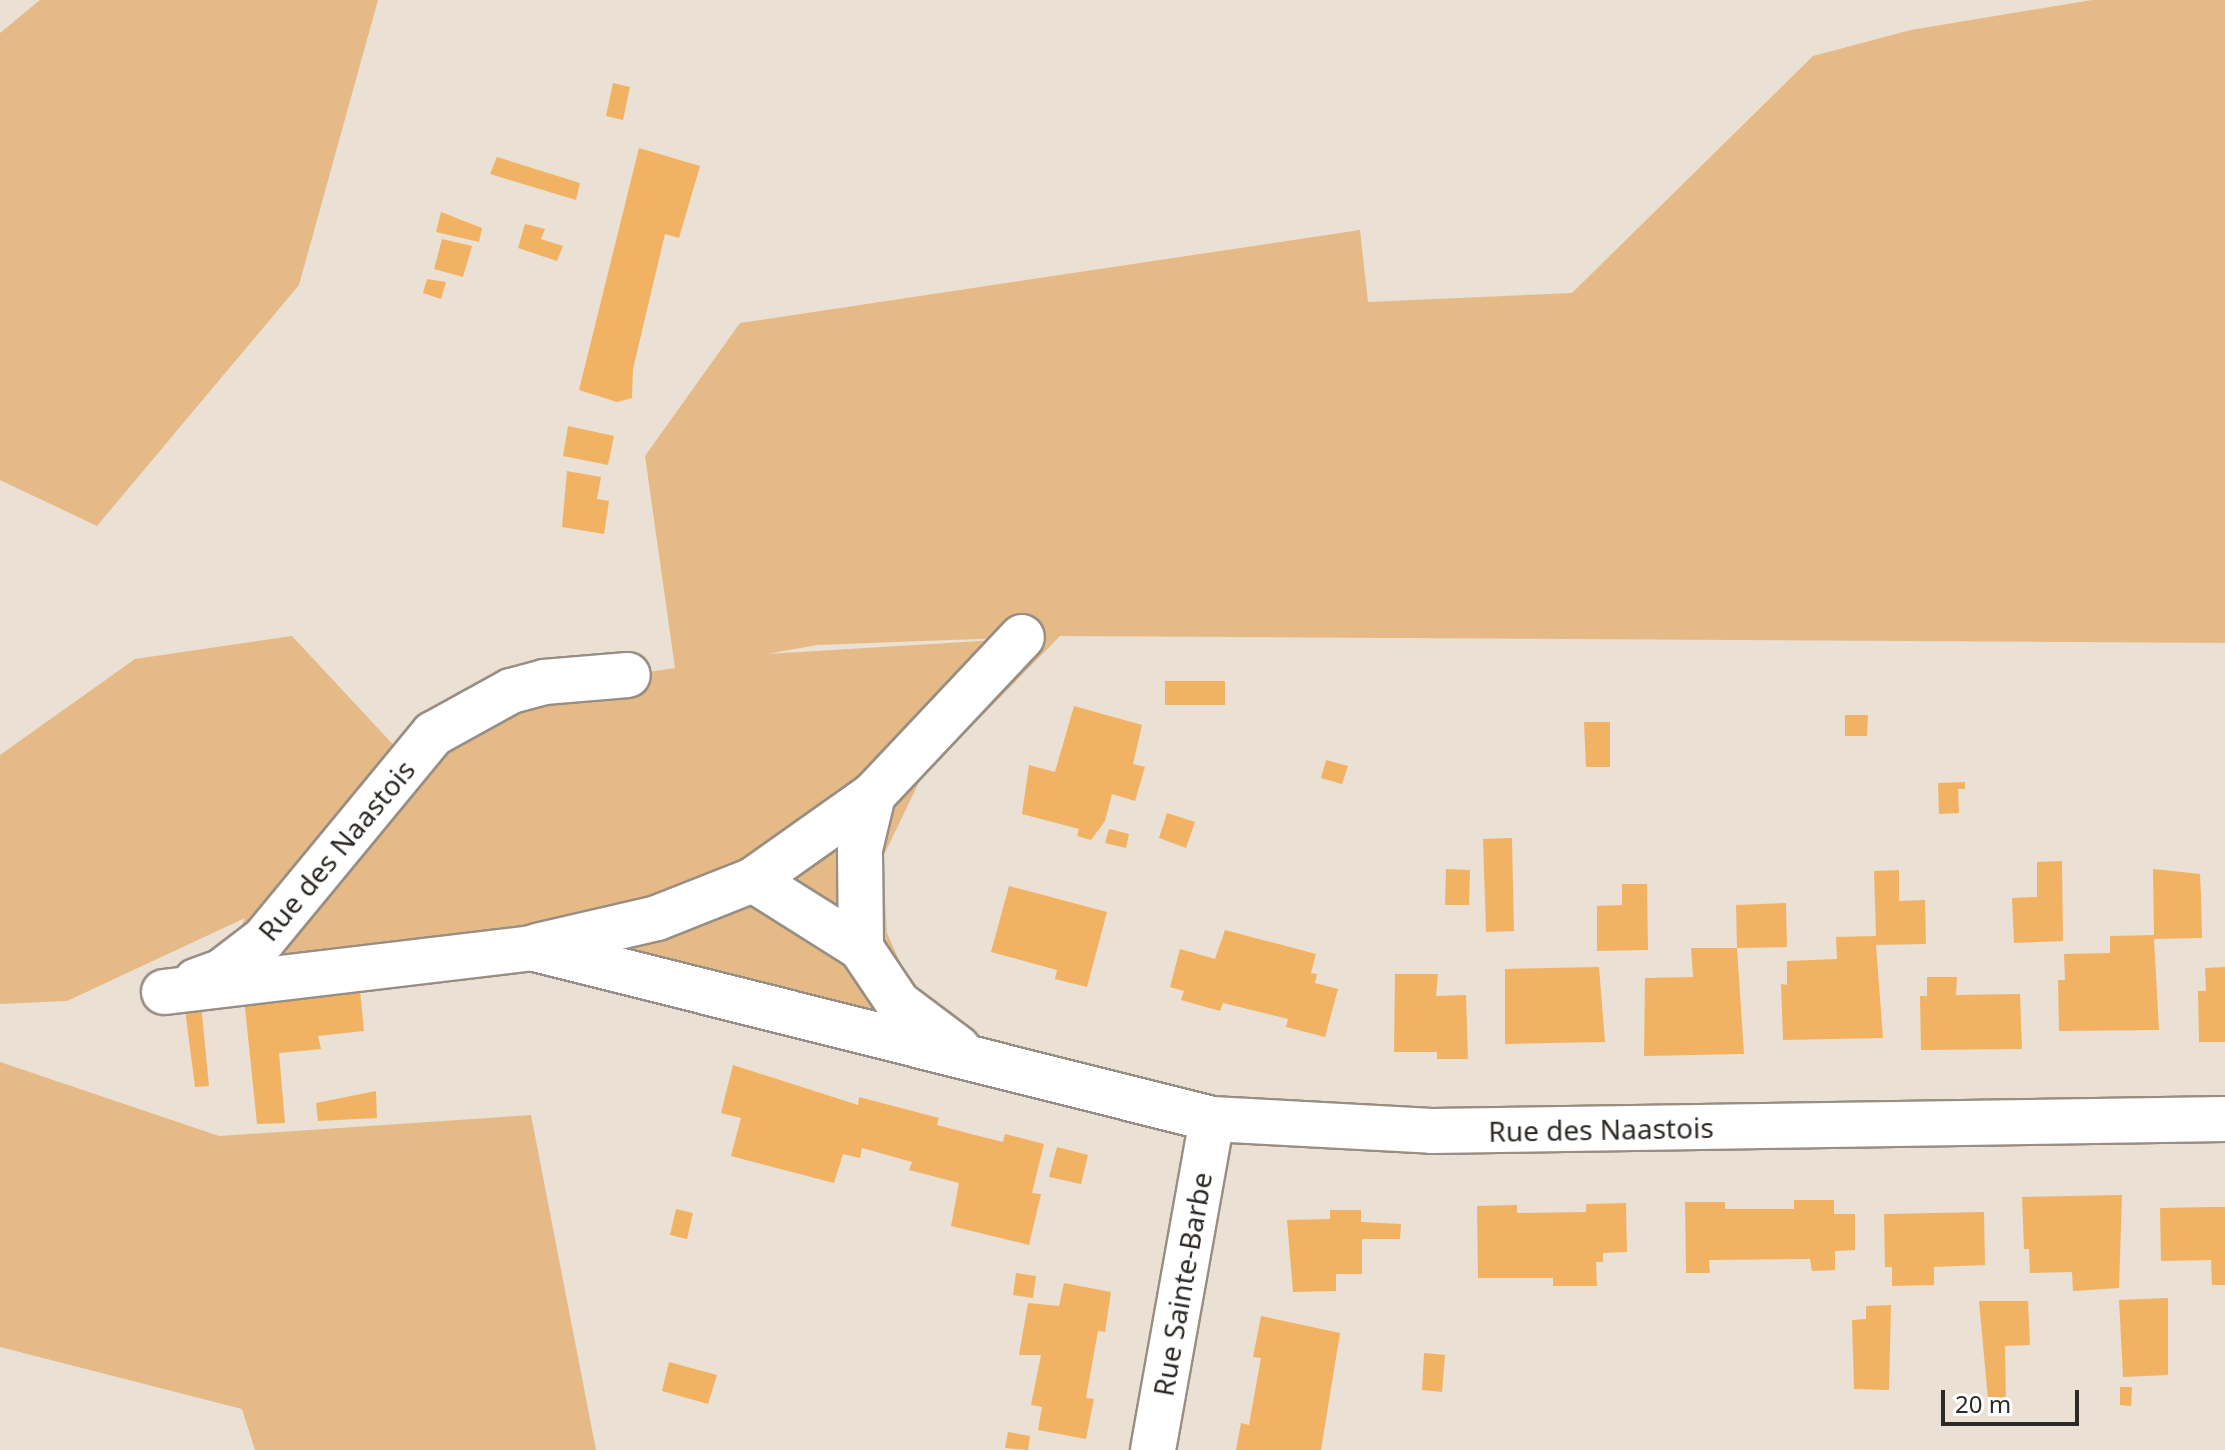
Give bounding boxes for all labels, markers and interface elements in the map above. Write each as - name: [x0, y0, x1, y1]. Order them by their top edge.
- street label: Rue des Naastois: [251, 753, 421, 947]
- street label: Rue des Naastois: [1488, 1110, 1714, 1148]
- street label: Rue Sainte-Barbe: [1146, 1169, 1218, 1399]
- scale bar: [1945, 1374, 2083, 1424]
- text: 20 m: [1955, 1387, 2011, 1420]

